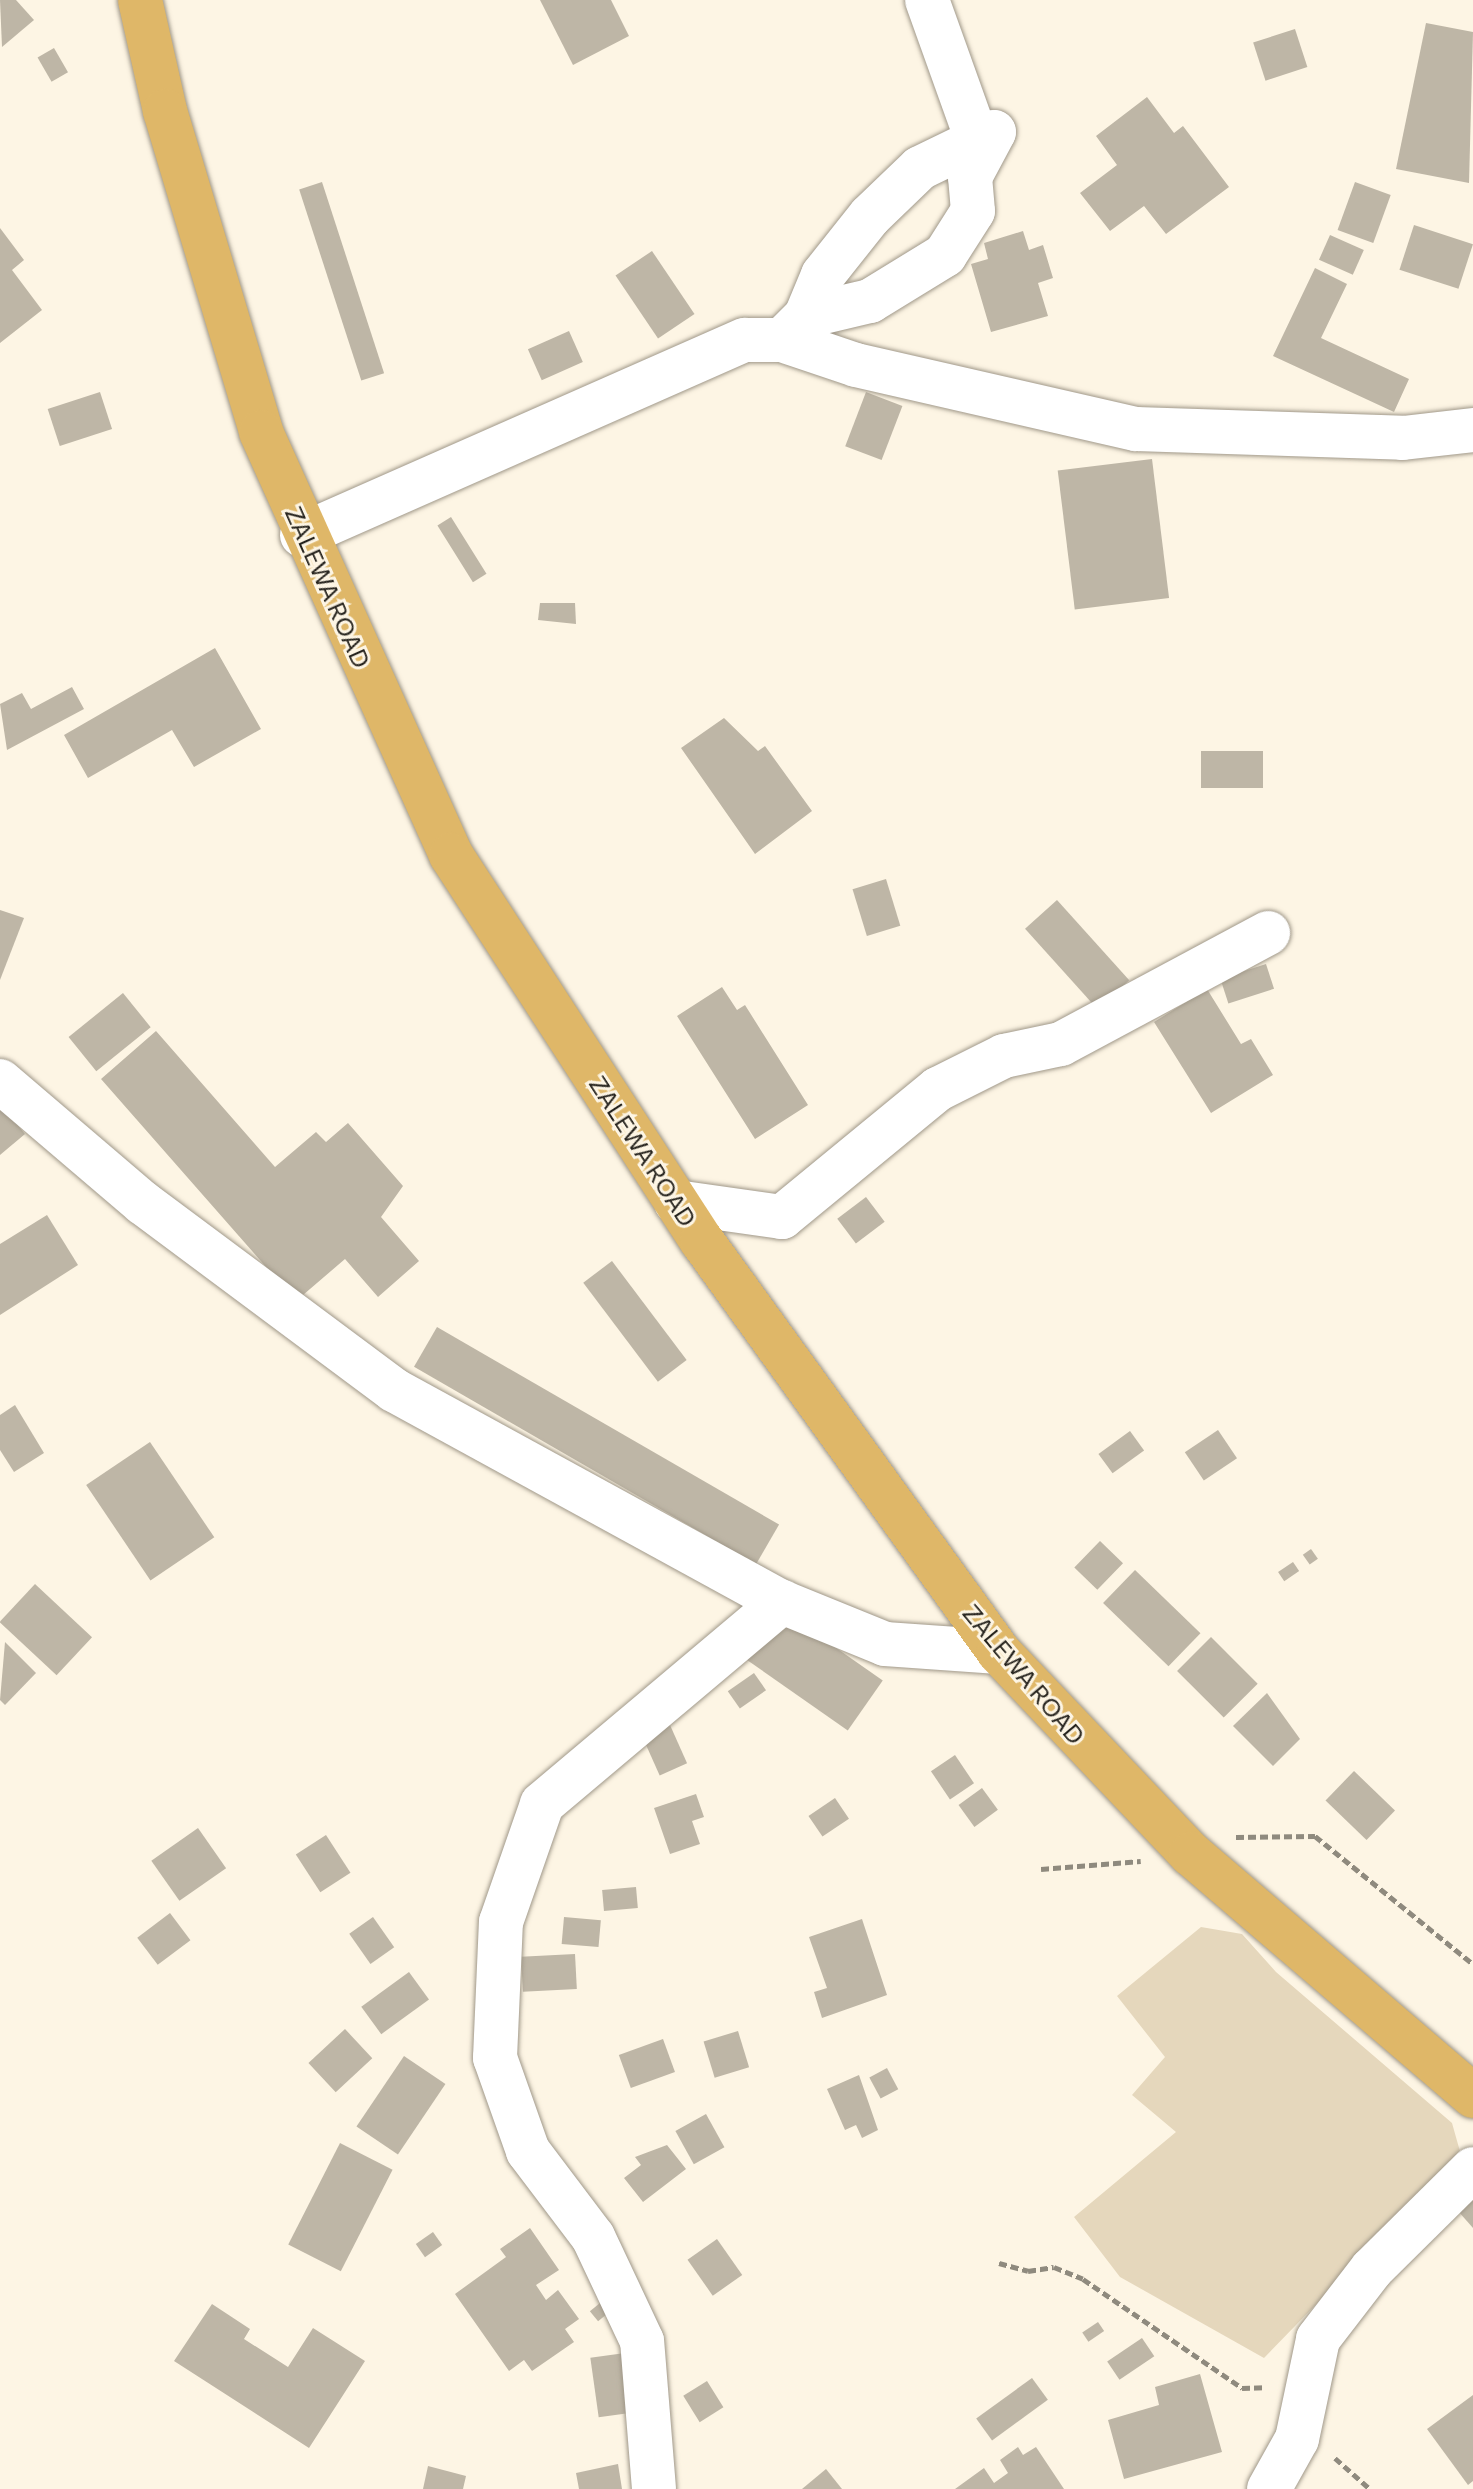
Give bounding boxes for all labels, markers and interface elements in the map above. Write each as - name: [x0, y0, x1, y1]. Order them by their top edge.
- street label: ZALEWA ROAD: [280, 502, 376, 672]
- street label: ZALEWA ROAD: [584, 1070, 702, 1232]
- street label: ZALEWA ROAD: [957, 1598, 1091, 1750]

